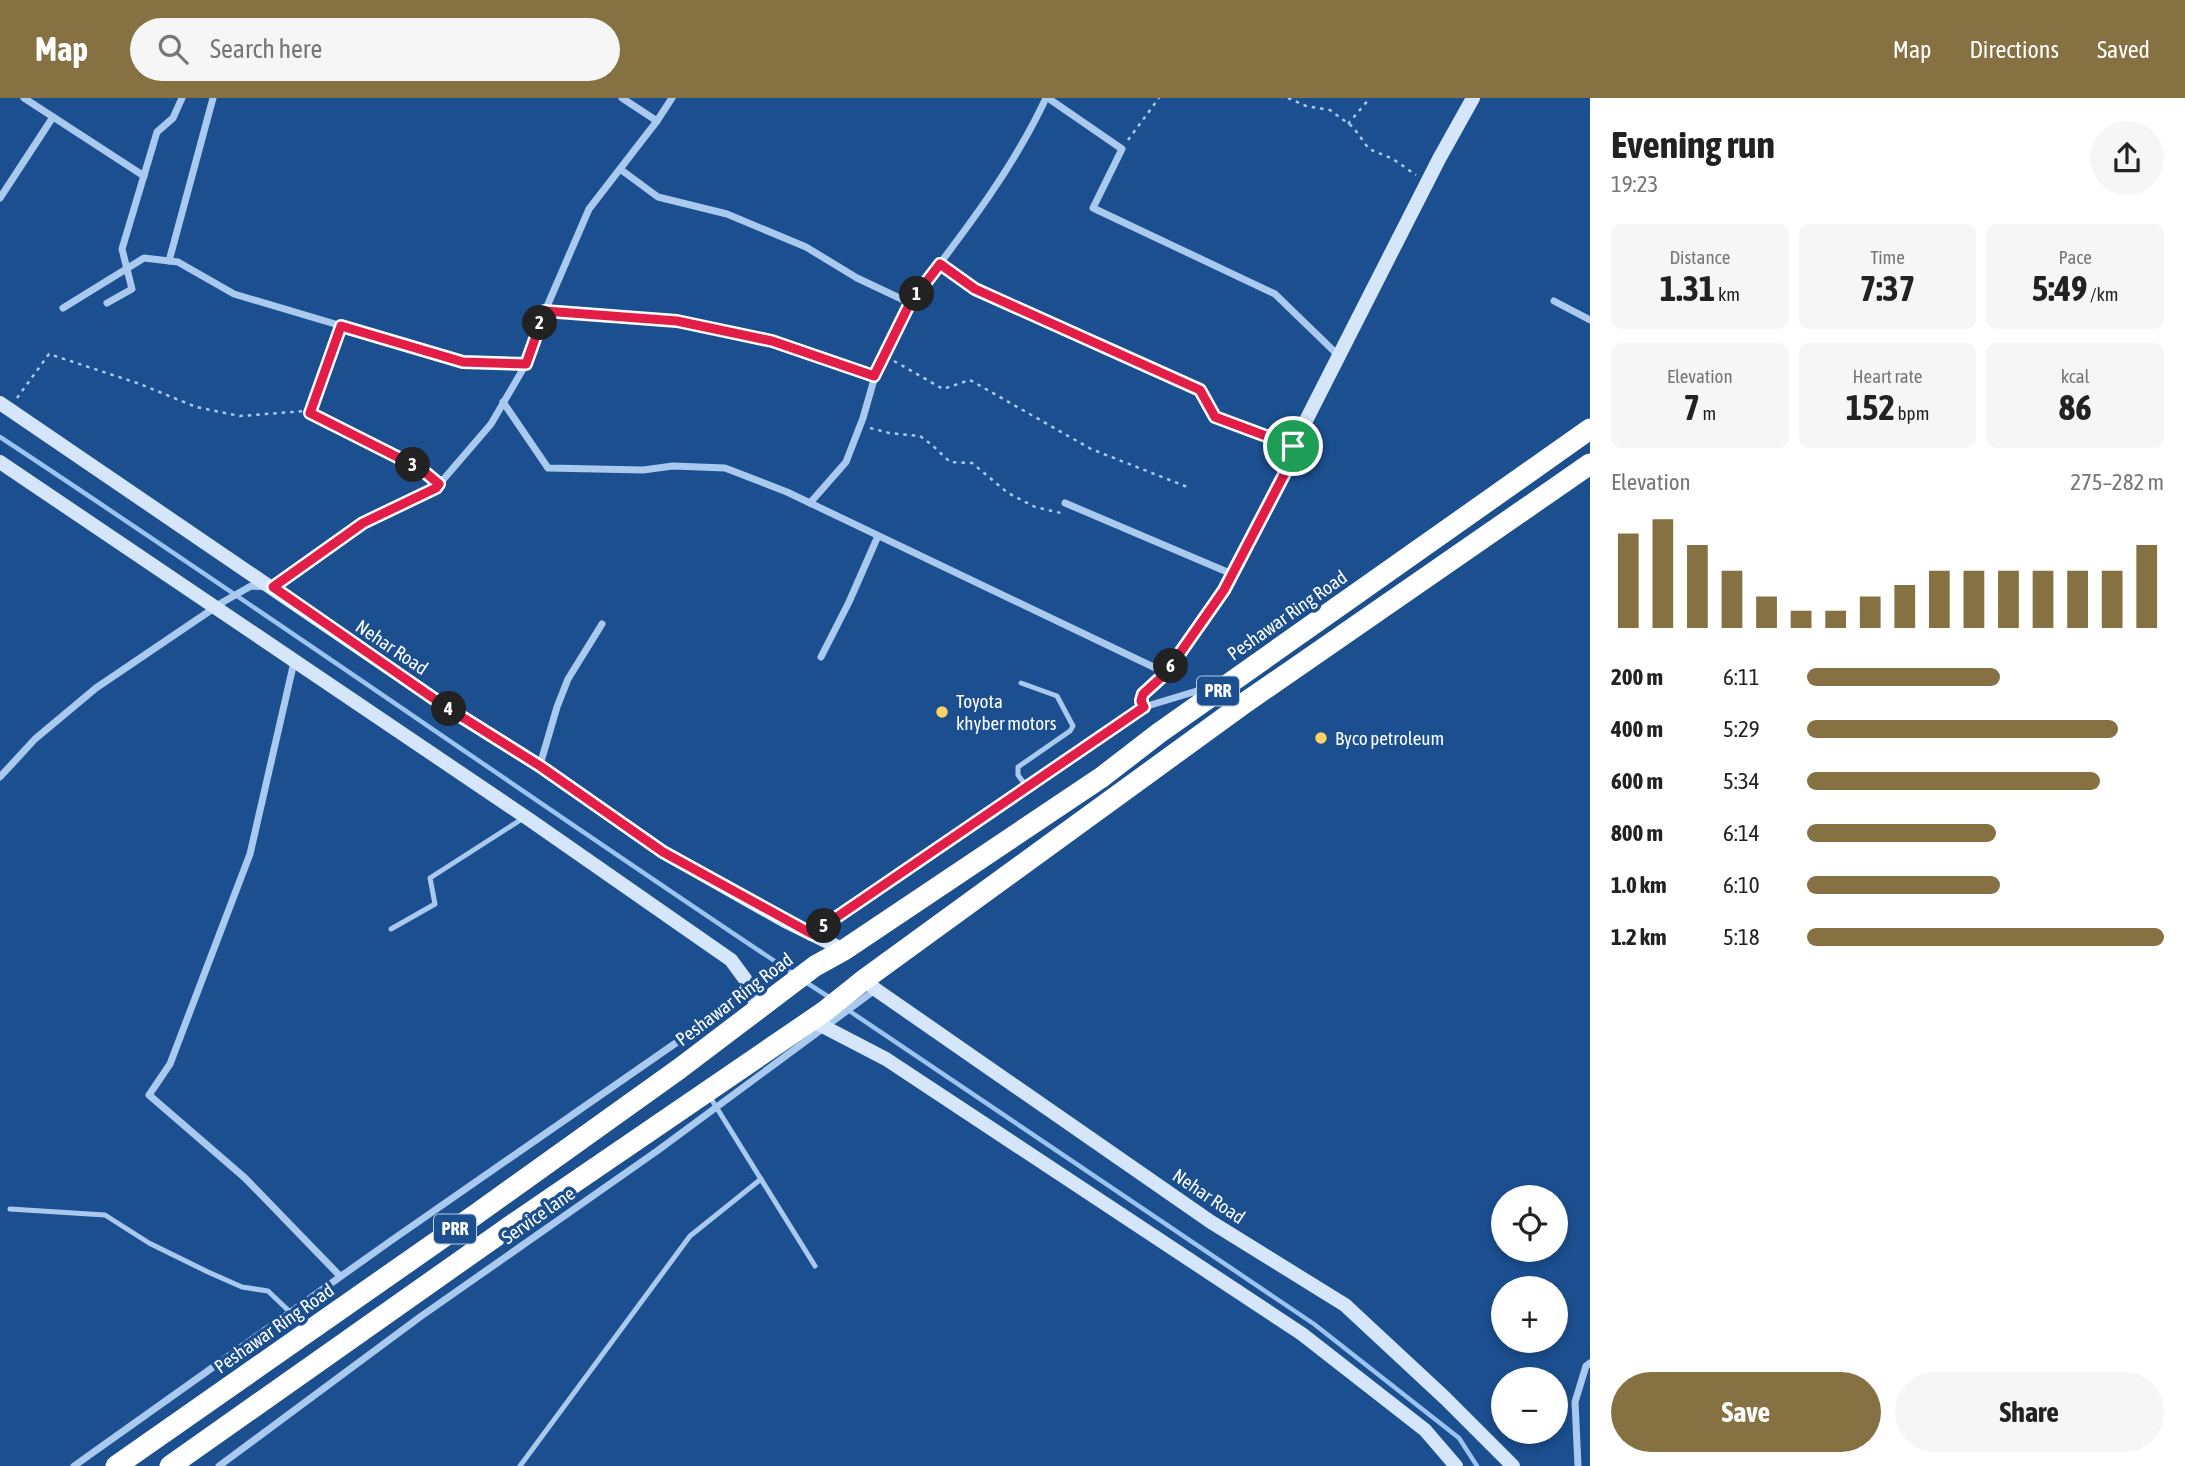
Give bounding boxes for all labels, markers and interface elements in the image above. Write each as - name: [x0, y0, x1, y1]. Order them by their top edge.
- search box: [130, 18, 620, 81]
- text: Map: [35, 30, 88, 68]
- icon: search: [154, 30, 192, 68]
- text: Search here: [210, 34, 322, 64]
- text: Map: [1893, 36, 1931, 63]
- text: Directions: [1969, 36, 2059, 63]
- text: Saved: [2097, 36, 2150, 63]
- button: share: [2090, 121, 2164, 195]
- text: Evening run: [1611, 123, 1775, 166]
- text: 19:23: [1611, 171, 1658, 197]
- text: Distance: [1669, 246, 1730, 268]
- text: Time: [1870, 246, 1905, 268]
- text: Pace: [2058, 246, 2092, 268]
- text: 1.31: [1660, 268, 1715, 308]
- text: 7:37: [1860, 268, 1915, 308]
- text: 5:49: [2032, 268, 2087, 308]
- pin: 1: [900, 276, 934, 312]
- text: 1: [912, 282, 921, 304]
- text: km: [1715, 283, 1740, 305]
- text: /km: [2087, 283, 2119, 305]
- pin: 2: [522, 306, 558, 341]
- text: 2: [535, 311, 544, 333]
- text: Elevation: [1667, 365, 1733, 387]
- text: Heart rate: [1853, 365, 1922, 387]
- text: kcal: [2061, 365, 2090, 387]
- text: 7: [1683, 387, 1700, 427]
- text: 152: [1846, 387, 1895, 427]
- text: 86: [2059, 387, 2092, 427]
- text: m: [1700, 402, 1716, 424]
- text: bpm: [1895, 402, 1929, 424]
- pin: [1263, 416, 1323, 476]
- icon: arrive: [1274, 427, 1312, 465]
- pin: 3: [396, 448, 430, 482]
- text: 3: [408, 453, 417, 475]
- text: Elevation: [1611, 469, 1691, 495]
- text: 275–282 m: [2070, 469, 2164, 495]
- street label: Peshawar Ring Road: [1223, 566, 1351, 664]
- street label: Nehar Road: [352, 615, 432, 679]
- pin: 6: [1154, 648, 1188, 684]
- text: 6: [1166, 654, 1175, 676]
- text: 200 m: [1611, 664, 1663, 690]
- text: 6:11: [1723, 664, 1760, 690]
- road number: PRR: [1197, 676, 1239, 706]
- place label: Toyota khyber motors: [956, 690, 1057, 734]
- pin: 4: [432, 692, 466, 726]
- text: 4: [444, 697, 453, 719]
- marker: Toyota khyber motors: [934, 704, 950, 720]
- text: 400 m: [1611, 716, 1663, 742]
- text: 5:29: [1723, 716, 1760, 742]
- place label: Byco petroleum: [1335, 727, 1444, 749]
- marker: Byco petroleum: [1313, 730, 1329, 746]
- text: 600 m: [1611, 768, 1663, 794]
- text: 5:34: [1723, 768, 1760, 794]
- text: 800 m: [1611, 820, 1663, 846]
- text: 6:14: [1723, 820, 1760, 846]
- text: 1.0 km: [1611, 872, 1667, 898]
- text: 6:10: [1723, 872, 1760, 898]
- pin: 5: [806, 908, 842, 944]
- text: 5: [819, 914, 828, 936]
- text: 1.2 km: [1611, 924, 1667, 950]
- text: 5:18: [1723, 924, 1760, 950]
- street label: Peshawar Ring Road: [671, 948, 797, 1050]
- street label: Nehar Road: [1169, 1164, 1249, 1228]
- street label: Service lane: [497, 1182, 579, 1248]
- map controls: [1491, 1185, 1568, 1444]
- button: locate: [1491, 1185, 1568, 1262]
- road number: PRR: [434, 1214, 476, 1244]
- button: +: [1491, 1276, 1568, 1353]
- street label: Peshawar Ring Road: [210, 1279, 338, 1377]
- button: −: [1491, 1367, 1568, 1444]
- button: Save: [1611, 1372, 1881, 1452]
- button: Share: [1895, 1372, 2164, 1452]

